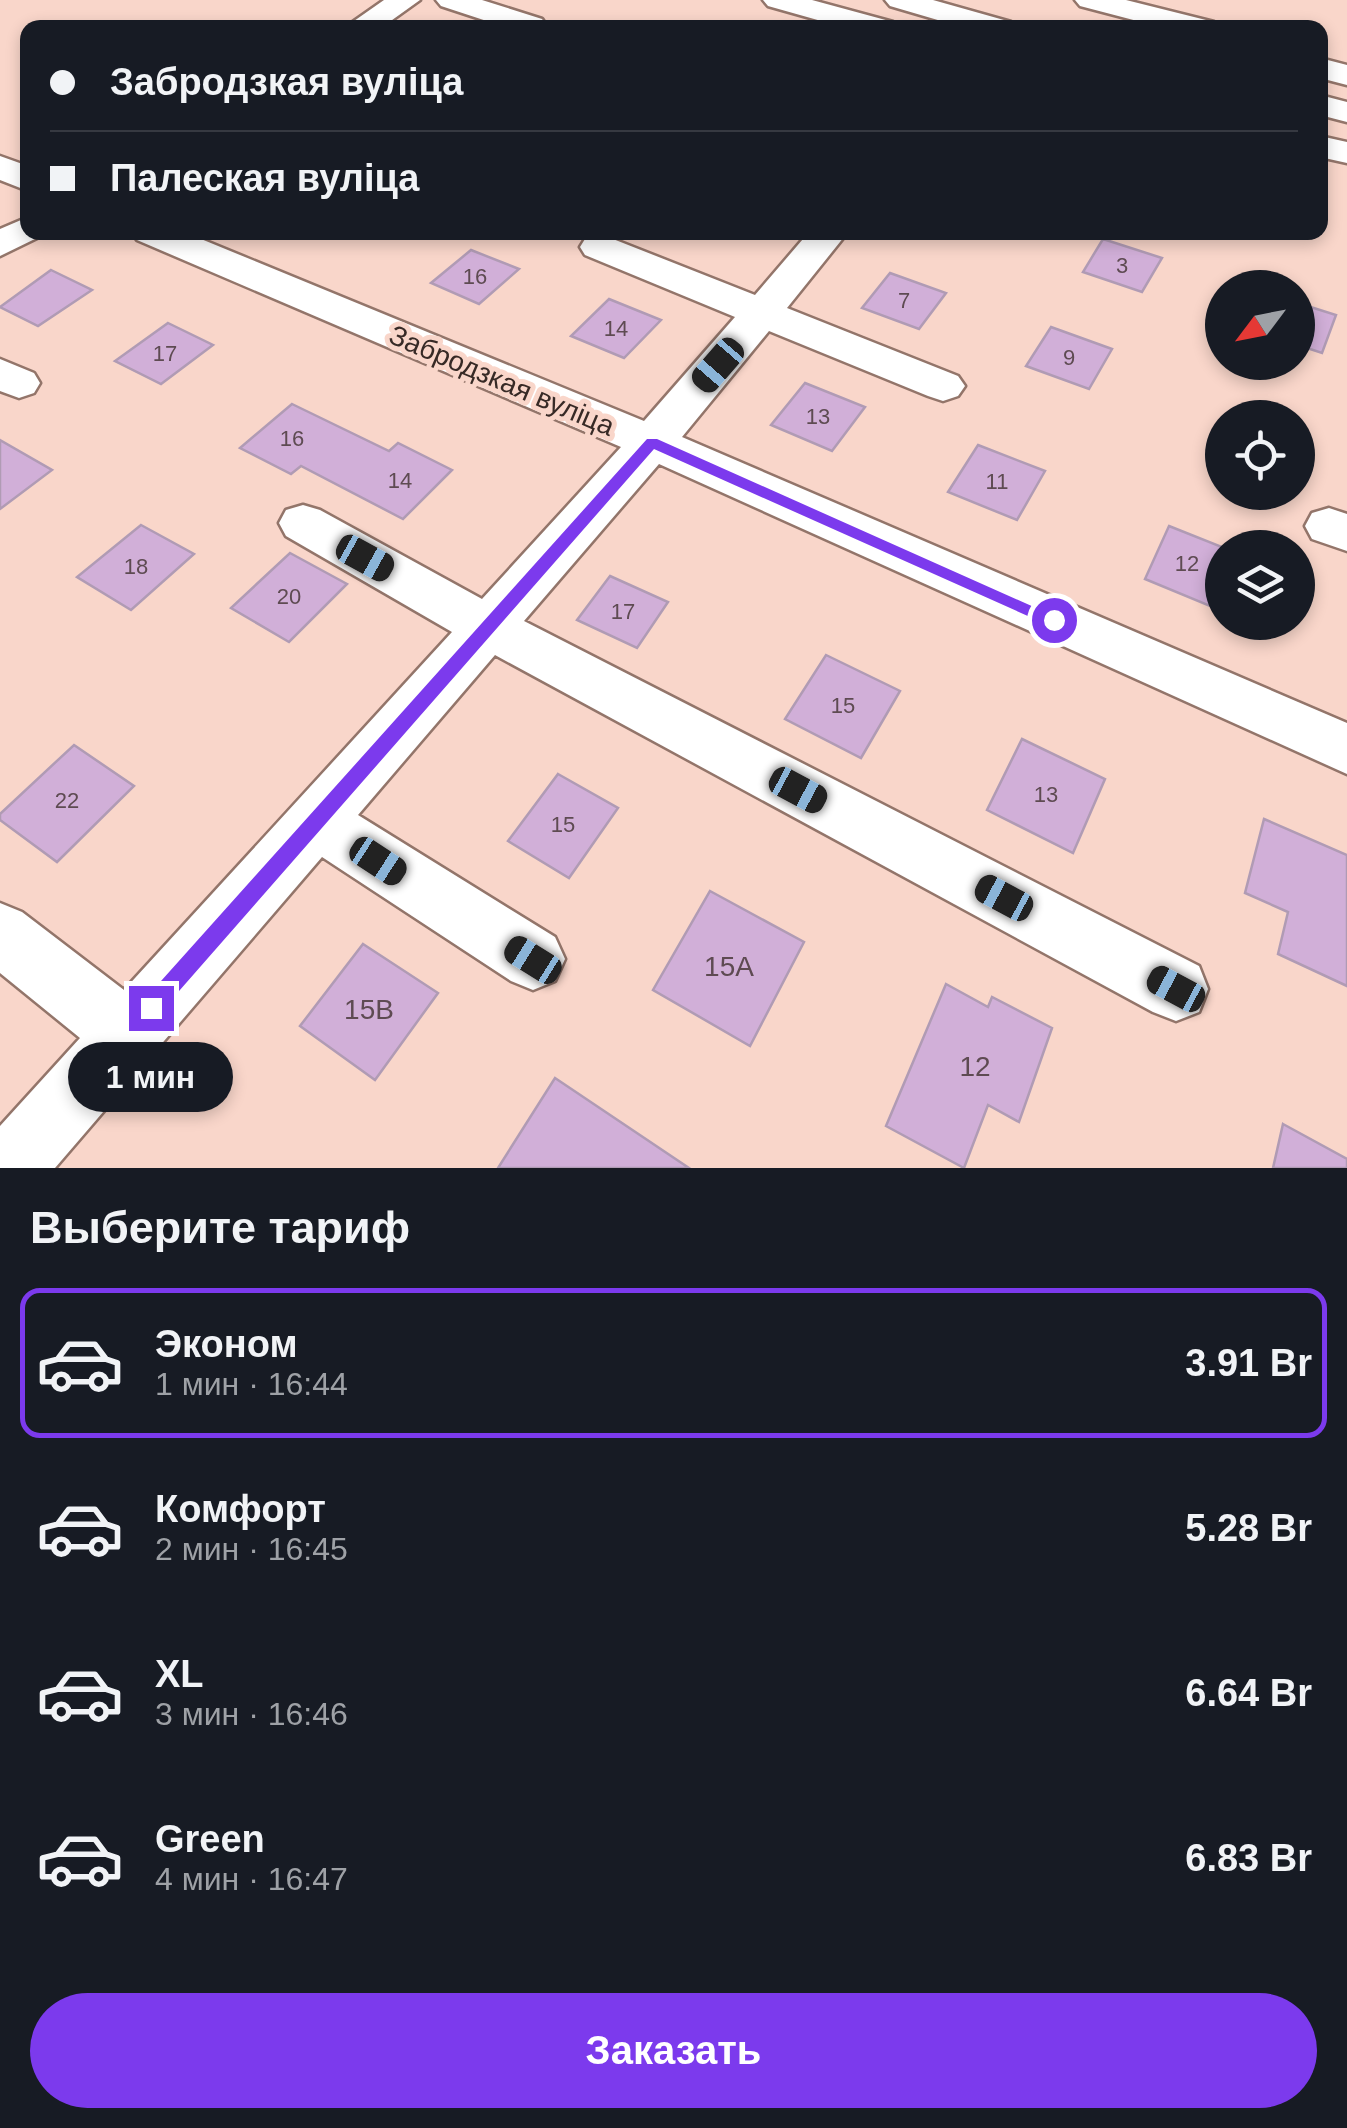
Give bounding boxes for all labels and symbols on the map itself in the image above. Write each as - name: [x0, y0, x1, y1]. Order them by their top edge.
- house number: 3: [1116, 253, 1128, 278]
- house number: 16: [463, 264, 487, 289]
- north arrow: [1205, 270, 1315, 380]
- house number: 7: [898, 288, 910, 313]
- house number: 14: [604, 316, 628, 341]
- street label: Забродзкая вуліца: [385, 319, 619, 442]
- car: [687, 333, 749, 397]
- house number: 17: [153, 341, 177, 366]
- house number: 9: [1063, 345, 1075, 370]
- house number: 13: [806, 404, 830, 429]
- house number: 16: [280, 426, 304, 451]
- house number: 14: [388, 468, 412, 493]
- house number: 11: [986, 469, 1008, 494]
- car: [331, 530, 399, 586]
- house number: 12: [1175, 551, 1199, 576]
- house number: 18: [124, 554, 148, 579]
- house number: 20: [277, 584, 301, 609]
- route start: [1032, 598, 1077, 643]
- house number: 17: [611, 599, 635, 624]
- house number: 15: [831, 693, 855, 718]
- car: [764, 763, 832, 817]
- house number: 13: [1034, 782, 1058, 807]
- house number: 22: [55, 788, 79, 813]
- house number: 15: [551, 812, 575, 837]
- car: [345, 832, 411, 890]
- car: [970, 871, 1038, 925]
- car: [500, 931, 566, 989]
- house number: 15А: [704, 951, 754, 982]
- car: [1142, 962, 1210, 1016]
- route end: [129, 986, 174, 1031]
- house number: 15В: [344, 994, 394, 1025]
- callout: 1 мин: [68, 1043, 234, 1113]
- house number: 12: [959, 1051, 991, 1082]

